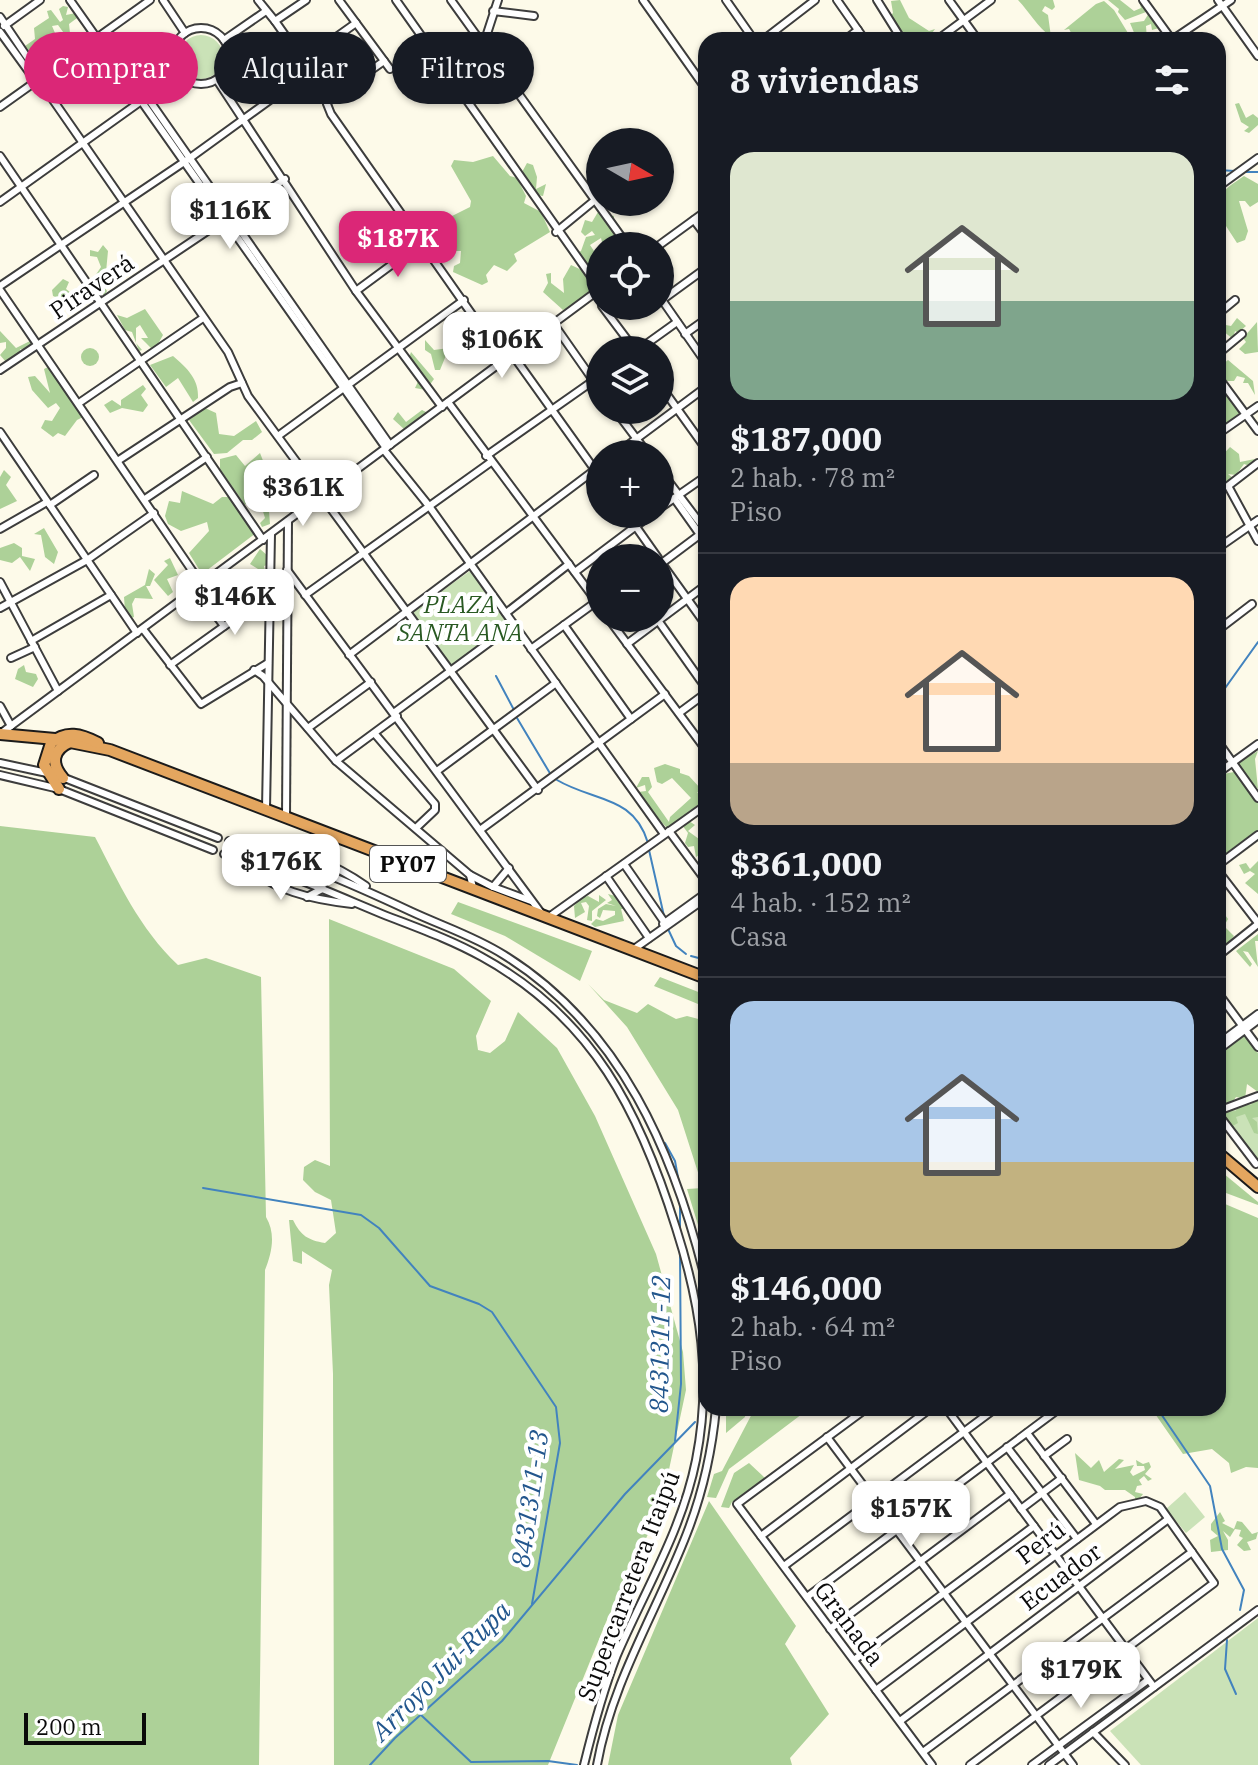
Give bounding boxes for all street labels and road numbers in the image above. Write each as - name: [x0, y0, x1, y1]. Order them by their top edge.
- street label: Piraverá: [43, 246, 140, 326]
- road number: PY07: [370, 846, 446, 882]
- street label: Supercarretera Itaipú: [569, 1466, 687, 1706]
- street label: Perú: [1009, 1513, 1071, 1571]
- street label: Ecuador: [1013, 1535, 1108, 1617]
- street label: Granada: [808, 1575, 892, 1672]

